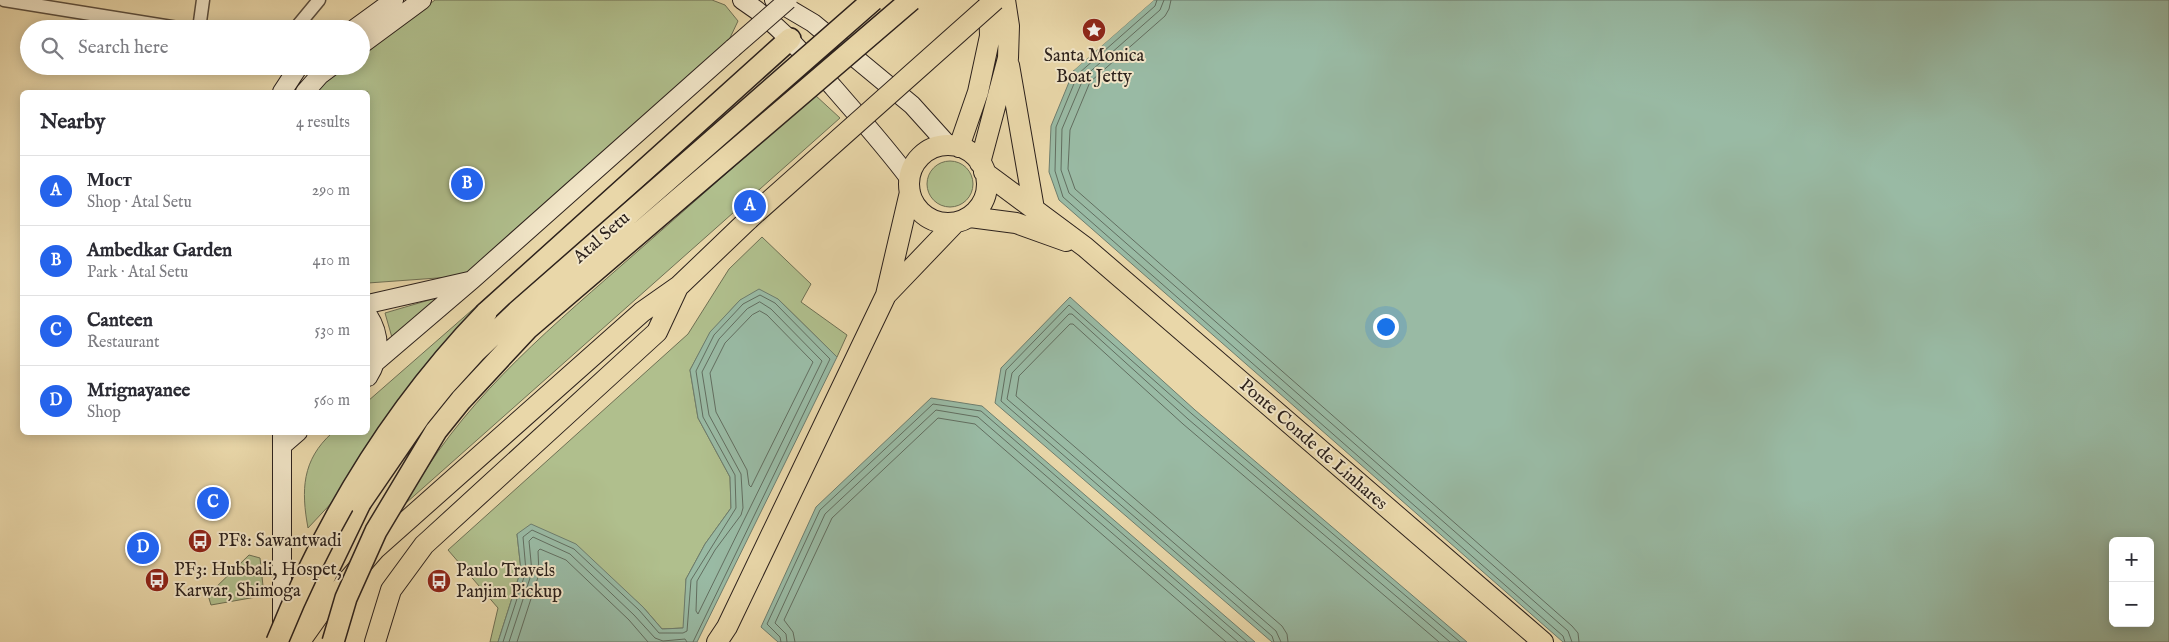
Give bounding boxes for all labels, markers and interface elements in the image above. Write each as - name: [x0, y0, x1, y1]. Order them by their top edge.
- place icon: Santa Monica Boat Jetty: [1081, 17, 1107, 43]
- search box: [20, 20, 370, 75]
- icon: search: [38, 34, 66, 62]
- text: Search here: [78, 36, 169, 60]
- place label: Santa Monica Boat Jetty: [1044, 45, 1145, 89]
- text: Nearby: [40, 109, 105, 136]
- text: 4 results: [296, 113, 350, 133]
- pin: B: [451, 165, 483, 203]
- text: Мост: [87, 169, 132, 193]
- text: A: [51, 181, 61, 201]
- text: 290 m: [312, 181, 350, 201]
- pin: A: [734, 187, 766, 225]
- text: Shop · Atal Setu: [87, 193, 192, 213]
- street label: Atal Setu: [568, 207, 635, 270]
- text: Ambedkar Garden: [87, 239, 232, 263]
- text: B: [51, 251, 61, 271]
- text: 410 m: [313, 251, 350, 271]
- text: Park · Atal Setu: [87, 263, 188, 283]
- text: Canteen: [87, 309, 153, 333]
- your location: [1373, 314, 1399, 340]
- text: C: [50, 321, 62, 341]
- text: 530 m: [315, 321, 350, 341]
- text: Restaurant: [87, 333, 160, 353]
- street label: Ponte Conde de Linhares: [1234, 374, 1392, 516]
- text: Mrignayanee: [87, 379, 190, 403]
- text: D: [50, 391, 62, 411]
- text: 560 m: [314, 391, 350, 411]
- text: Shop: [87, 403, 121, 423]
- pin: C: [197, 484, 229, 522]
- bus stop icon: PF8: Sawantwadi: [187, 528, 213, 554]
- pin: D: [127, 529, 159, 567]
- place label: PF8: Sawantwadi: [218, 530, 342, 553]
- map controls: [2109, 537, 2154, 627]
- button: +: [2109, 537, 2154, 582]
- place label: PF3: Hubbali, Hospet, Karwar, Shimoga: [174, 559, 342, 603]
- place label: Paulo Travels Panjim Pickup: [456, 560, 562, 604]
- bus stop icon: PF3: Hubbali, Hospet, Karwar, Shimoga: [144, 567, 170, 593]
- bus stop icon: Paulo Travels Panjim Pickup: [426, 568, 452, 594]
- button: −: [2109, 582, 2154, 627]

